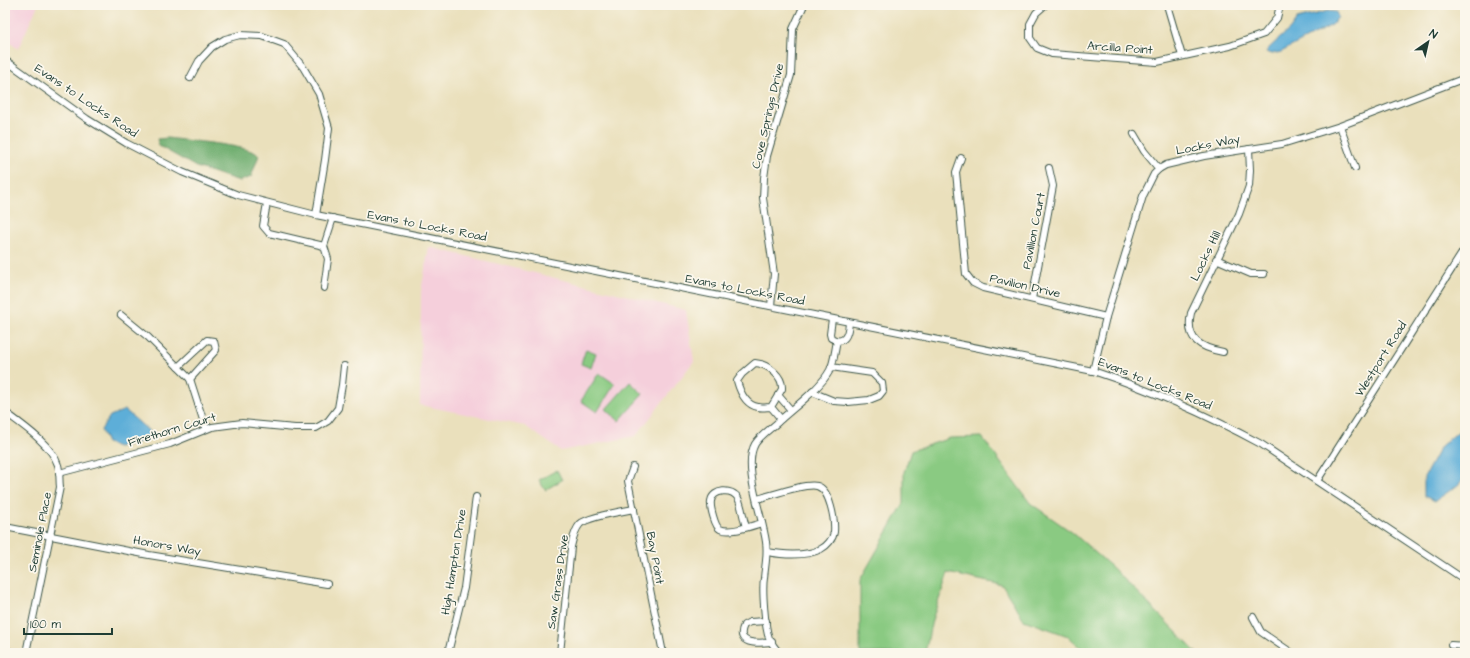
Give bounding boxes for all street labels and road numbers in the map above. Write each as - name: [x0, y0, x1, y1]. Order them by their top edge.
- street label: Arcilla Point: [1087, 37, 1153, 59]
- street label: Evans to Locks Road: [31, 60, 141, 142]
- street label: Cove Springs Drive: [748, 61, 789, 171]
- street label: Locks Way: [1175, 130, 1242, 161]
- street label: Pavillion Court: [1018, 191, 1050, 271]
- street label: Evans to Locks Road: [366, 206, 488, 246]
- street label: Locks Hill: [1187, 228, 1225, 284]
- street label: Evans to Locks Road: [684, 270, 806, 310]
- street label: Pavilion Drive: [988, 270, 1062, 302]
- street label: Westport Road: [1351, 318, 1411, 400]
- street label: Evans to Locks Road: [1096, 353, 1214, 415]
- street label: Firethorn Court: [126, 409, 218, 451]
- street label: Seminole Place: [24, 490, 56, 573]
- street label: High Hampton Drive: [437, 507, 472, 616]
- street label: Bay Point: [641, 530, 668, 586]
- street label: Honors Way: [132, 532, 202, 561]
- street label: Saw Grass Drive: [543, 533, 573, 630]

